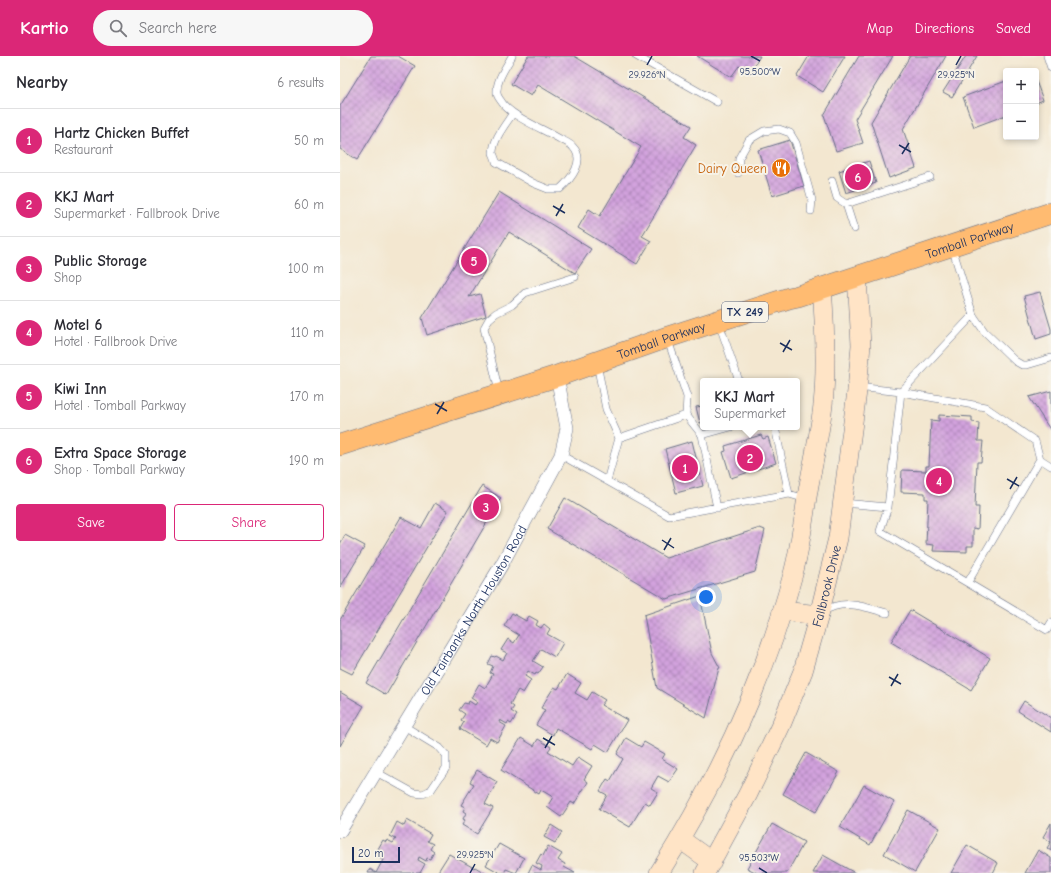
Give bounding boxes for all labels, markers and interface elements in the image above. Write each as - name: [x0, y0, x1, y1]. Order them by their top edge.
- search box: [93, 10, 373, 46]
- text: Kartio: [20, 17, 69, 39]
- icon: search: [107, 17, 129, 39]
- text: Search here: [139, 19, 217, 37]
- text: Map: [866, 20, 893, 37]
- text: Directions: [915, 20, 974, 37]
- text: Saved: [996, 20, 1031, 37]
- text: 95.500°W: [740, 66, 781, 78]
- map controls: [1003, 68, 1039, 140]
- button: +: [1003, 68, 1039, 104]
- text: 29.926°N: [628, 69, 666, 81]
- text: 29.925°N: [937, 69, 975, 81]
- text: Nearby: [16, 73, 67, 92]
- text: 6 results: [277, 75, 324, 90]
- button: −: [1003, 104, 1039, 140]
- text: Hartz Chicken Buffet: [54, 124, 189, 142]
- text: 1: [26, 133, 32, 148]
- text: 50 m: [294, 133, 324, 148]
- text: Restaurant: [54, 142, 113, 157]
- restaurant icon: Dairy Queen: [770, 157, 792, 179]
- place label: Dairy Queen: [698, 161, 767, 176]
- pin: 6: [845, 162, 871, 192]
- text: KKJ Mart: [54, 188, 114, 206]
- text: 2: [26, 197, 32, 212]
- text: 60 m: [294, 197, 324, 212]
- text: Supermarket · Fallbrook Drive: [54, 206, 220, 221]
- street label: Tomball Parkway: [923, 218, 1016, 261]
- pin: 5: [461, 246, 487, 276]
- text: Public Storage: [54, 252, 147, 270]
- text: 3: [26, 261, 32, 276]
- text: 100 m: [288, 261, 324, 276]
- text: Shop: [54, 270, 82, 285]
- road number: TX 249: [722, 302, 768, 322]
- text: Motel 6: [54, 316, 102, 334]
- street label: Tomball Parkway: [615, 318, 707, 362]
- text: 4: [26, 325, 32, 340]
- text: 110 m: [291, 325, 324, 340]
- text: Hotel · Fallbrook Drive: [54, 334, 177, 349]
- popup: [700, 378, 800, 430]
- text: Kiwi Inn: [54, 380, 107, 398]
- text: KKJ Mart: [714, 388, 774, 406]
- text: 5: [26, 389, 32, 404]
- text: 170 m: [290, 389, 324, 404]
- text: Hotel · Tomball Parkway: [54, 398, 186, 413]
- text: Supermarket: [714, 406, 786, 421]
- pin: 2: [737, 443, 763, 473]
- text: Extra Space Storage: [54, 444, 186, 462]
- text: 6: [26, 453, 32, 468]
- text: 190 m: [289, 453, 324, 468]
- pin: 1: [672, 453, 698, 483]
- text: Shop · Tomball Parkway: [54, 462, 185, 477]
- pin: 4: [926, 466, 952, 496]
- pin: 3: [473, 492, 499, 522]
- button: Save: [16, 504, 166, 541]
- button: Share: [174, 504, 324, 541]
- street label: Old Fairbanks North Houston Road: [417, 522, 529, 698]
- street label: Fallbrook Drive: [809, 543, 844, 628]
- your location: [696, 587, 716, 607]
- scale bar: [352, 845, 400, 864]
- text: 20 m: [358, 847, 383, 860]
- text: 29.925°N: [456, 849, 494, 861]
- text: 95.503°W: [739, 852, 779, 864]

